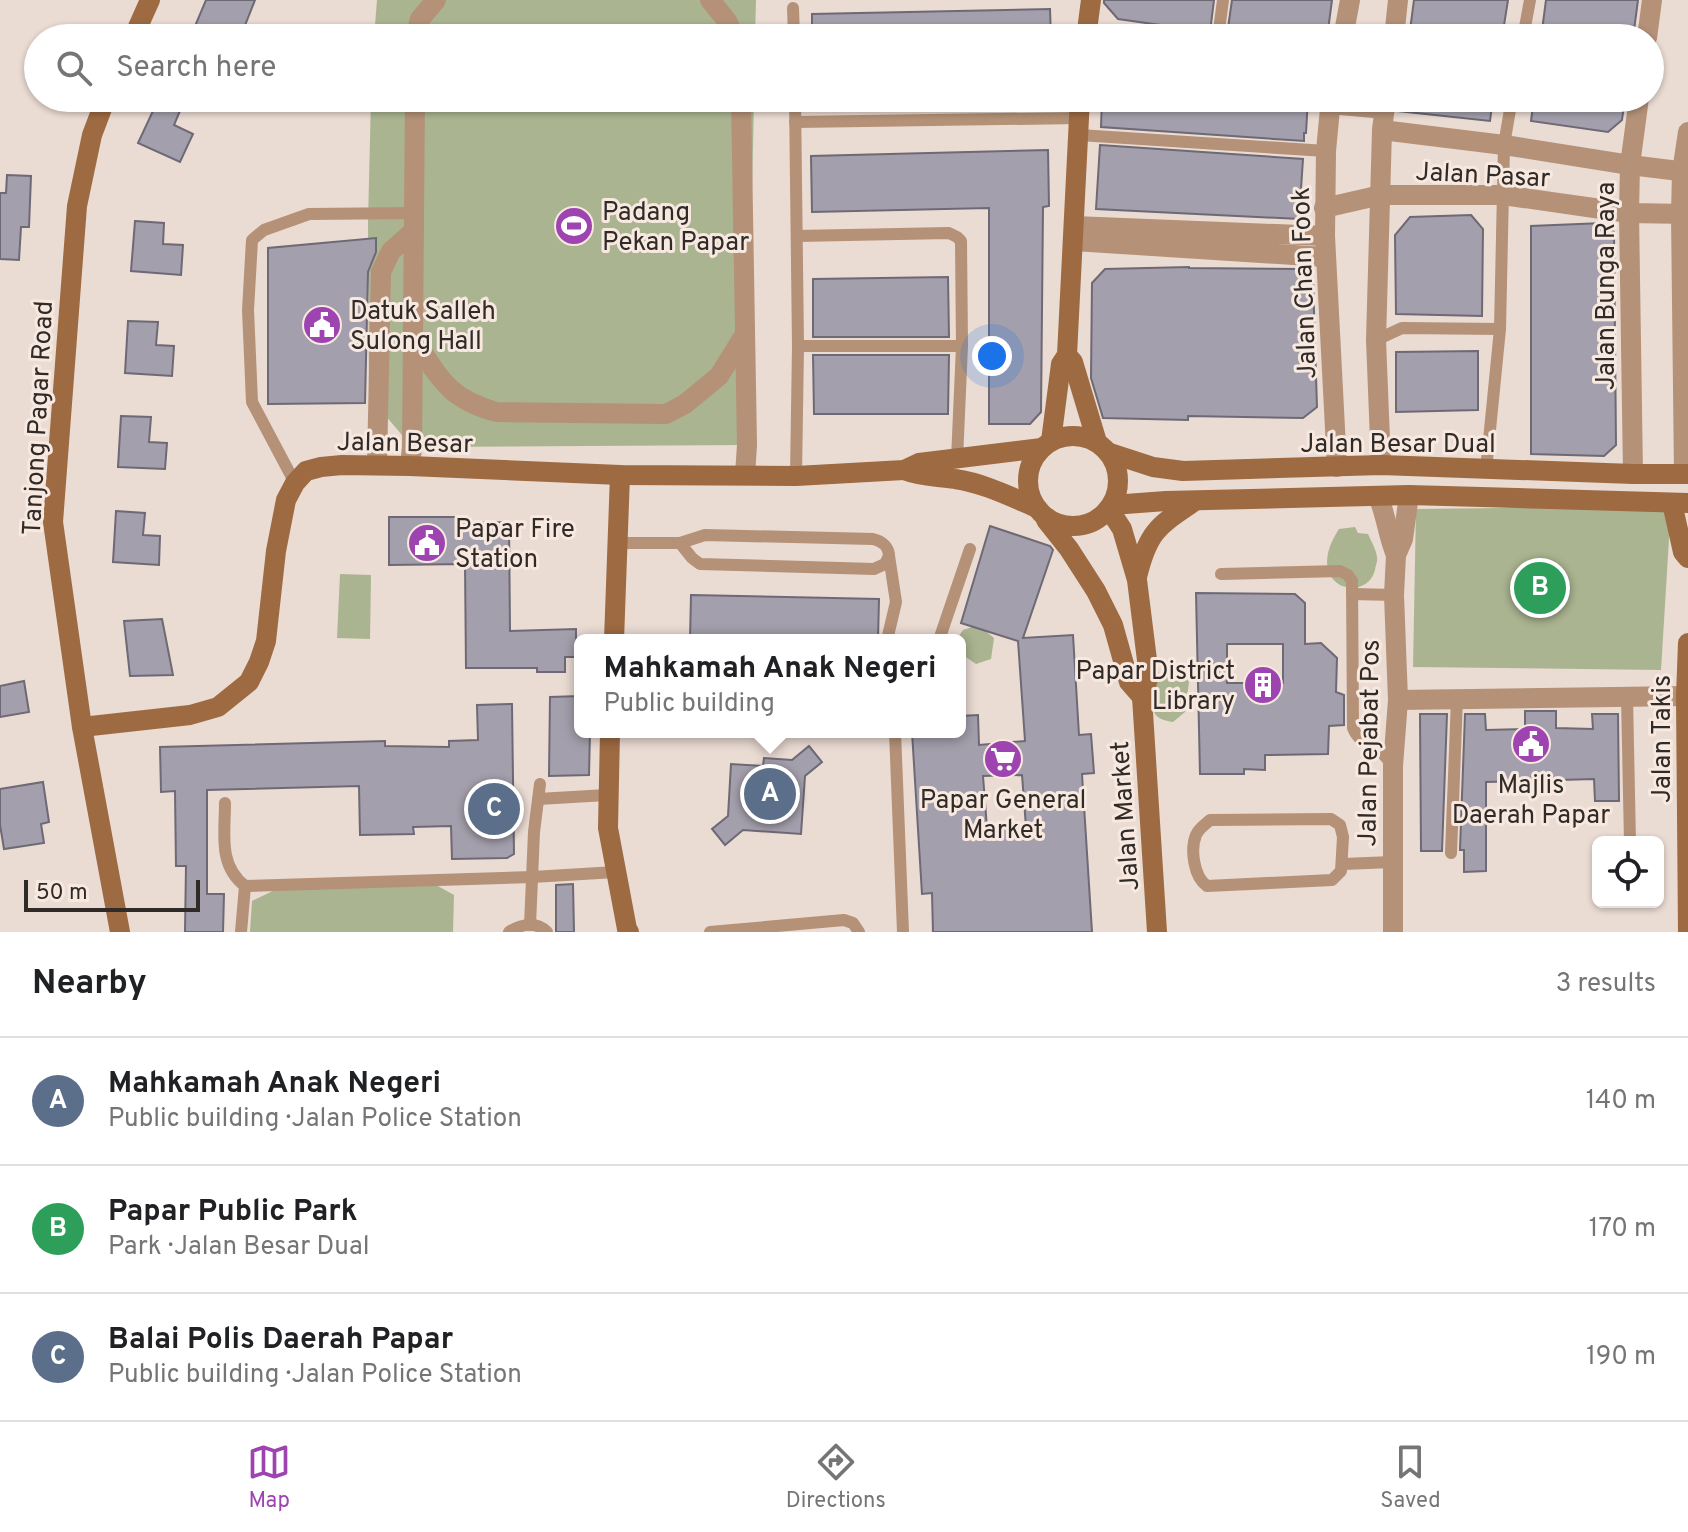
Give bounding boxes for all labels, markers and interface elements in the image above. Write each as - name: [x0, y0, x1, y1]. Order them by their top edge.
- search box: [24, 24, 1664, 112]
- icon: search: [52, 46, 96, 90]
- text: Search here: [116, 50, 276, 87]
- street label: Jalan Pasar: [1415, 156, 1551, 197]
- street label: Jalan Bunga Raya: [1591, 182, 1624, 390]
- street label: Jalan Chan Fook: [1286, 187, 1325, 379]
- place label: Padang Pekan Papar: [602, 197, 749, 260]
- sports icon: Padang Pekan Papar: [553, 205, 595, 247]
- place label: Datuk Salleh Sulong Hall: [350, 296, 496, 359]
- street label: Tanjong Pagar Road: [17, 300, 62, 536]
- public building icon: Datuk Salleh Sulong Hall: [301, 304, 343, 346]
- your location: [972, 336, 1012, 376]
- street label: Jalan Besar: [336, 427, 473, 462]
- street label: Jalan Besar Dual: [1300, 429, 1496, 462]
- place label: Papar Fire Station: [455, 514, 575, 577]
- public building icon: Papar Fire Station: [406, 522, 448, 564]
- pin: B: [1514, 558, 1566, 618]
- popup: [574, 634, 966, 738]
- street label: Jalan Pejabat Pos: [1352, 639, 1389, 847]
- text: Mahkamah Anak Negeri: [604, 651, 936, 688]
- place label: Papar District Library: [1076, 656, 1235, 719]
- building icon: Papar District Library: [1242, 664, 1284, 706]
- street label: Jalan Takis: [1647, 675, 1680, 803]
- text: Public building: [604, 688, 775, 721]
- public building icon: Majlis Daerah Papar: [1510, 723, 1552, 765]
- supermarket icon: Papar General Market: [982, 738, 1024, 780]
- street label: Jalan Market: [1105, 740, 1148, 892]
- pin: A: [744, 764, 796, 824]
- place label: Majlis Daerah Papar: [1452, 770, 1610, 833]
- pin: C: [468, 779, 520, 839]
- place label: Papar General Market: [920, 785, 1086, 848]
- map controls: [1592, 836, 1664, 908]
- button: locate: [1592, 836, 1664, 908]
- scale bar: [24, 876, 200, 912]
- text: 50 m: [36, 880, 88, 907]
- text: Nearby: [32, 963, 147, 1006]
- text: 3 results: [1556, 968, 1656, 1001]
- text: Mahkamah Anak Negeri: [108, 1066, 441, 1103]
- text: A: [49, 1085, 67, 1118]
- text: 140 m: [1586, 1085, 1656, 1118]
- text: Public building · Jalan Police Station: [108, 1103, 522, 1136]
- text: Papar Public Park: [108, 1194, 357, 1231]
- text: B: [49, 1213, 67, 1246]
- text: 170 m: [1589, 1213, 1656, 1246]
- text: Park · Jalan Besar Dual: [108, 1231, 370, 1264]
- text: Balai Polis Daerah Papar: [108, 1322, 453, 1359]
- text: C: [50, 1341, 66, 1374]
- text: 190 m: [1586, 1341, 1656, 1374]
- text: Public building · Jalan Police Station: [108, 1359, 522, 1392]
- tab: Map: [247, 1440, 291, 1515]
- tab: Directions: [786, 1440, 886, 1515]
- tab: Saved: [1380, 1440, 1441, 1515]

